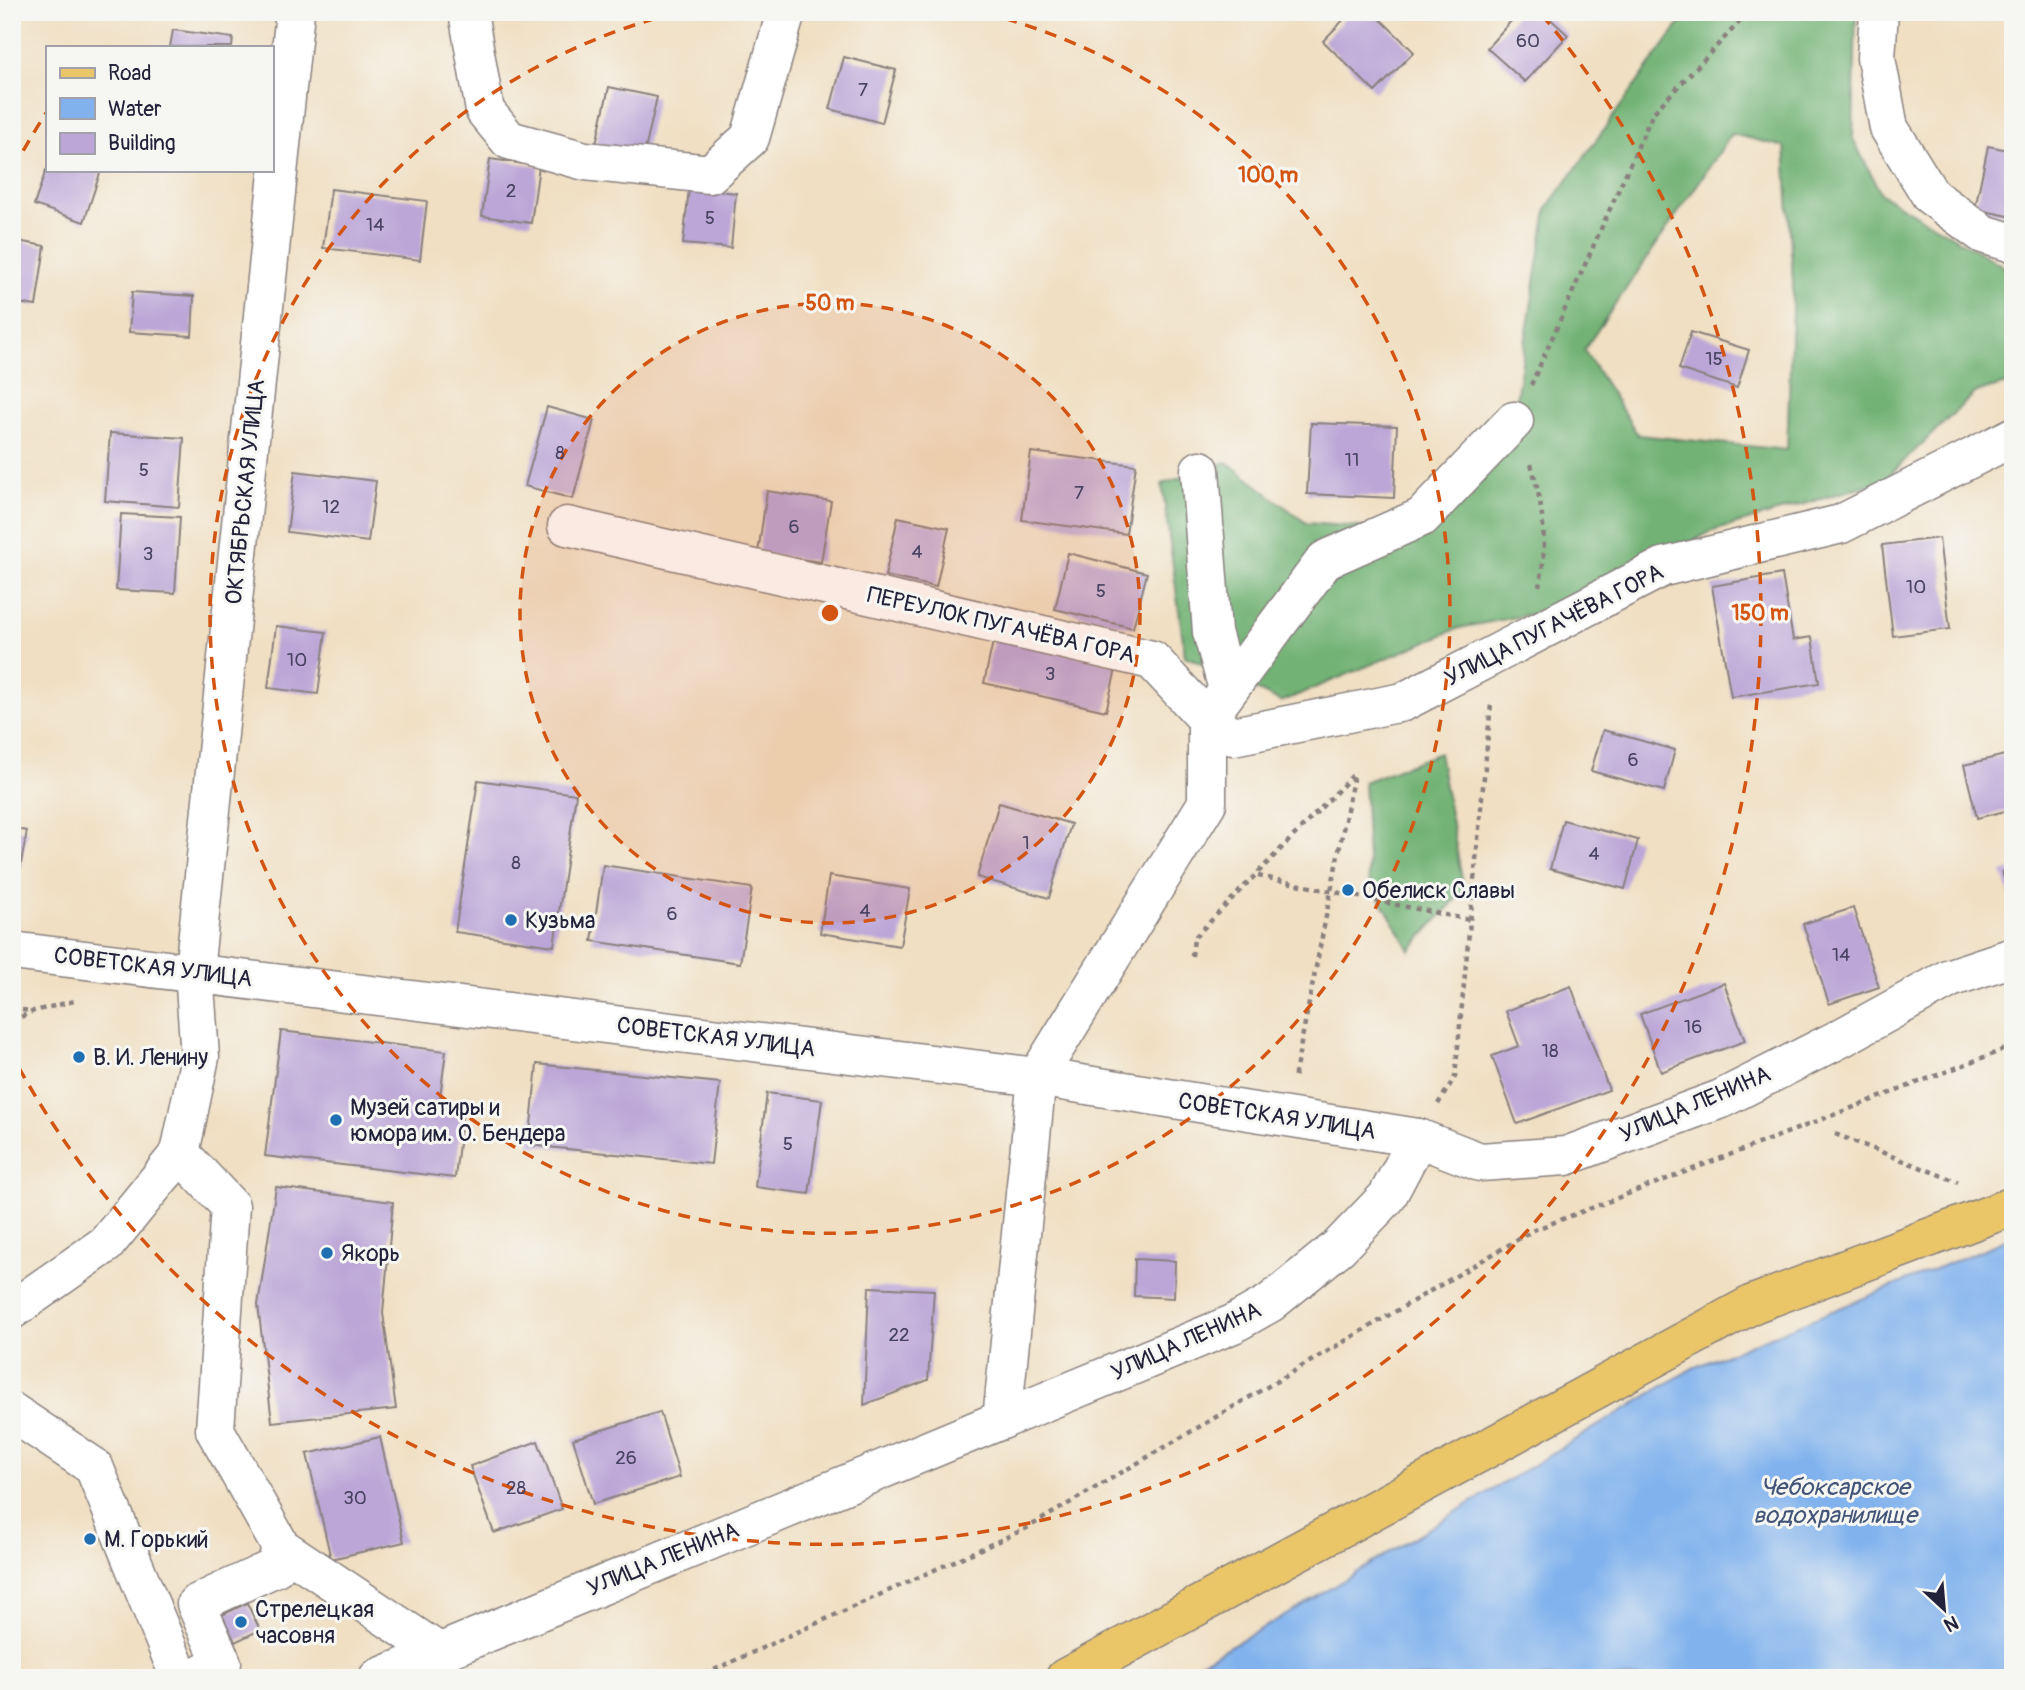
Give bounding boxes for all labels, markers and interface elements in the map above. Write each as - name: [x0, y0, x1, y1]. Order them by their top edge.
- house number: 60: [1516, 29, 1540, 53]
- legend: [46, 46, 273, 172]
- text: Road: [108, 60, 152, 87]
- house number: 7: [858, 78, 868, 102]
- text: Water: [108, 96, 162, 123]
- text: Building: [108, 130, 175, 157]
- text: 100 m: [1238, 162, 1298, 189]
- house number: 2: [506, 179, 516, 203]
- house number: 5: [705, 206, 715, 230]
- house number: 14: [366, 213, 384, 237]
- text: 50 m: [806, 290, 855, 317]
- house number: 15: [1705, 347, 1723, 371]
- street label: ОКТЯБРЬСКАЯ УЛИЦА: [219, 378, 271, 606]
- house number: 8: [555, 441, 565, 465]
- house number: 11: [1345, 448, 1359, 472]
- house number: 5: [139, 458, 149, 482]
- house number: 7: [1074, 481, 1084, 505]
- house number: 12: [322, 495, 340, 519]
- house number: 6: [788, 515, 800, 539]
- house number: 4: [911, 540, 923, 564]
- house number: 3: [143, 542, 153, 566]
- street label: УЛИЦА ПУГАЧЁВА ГОРА: [1440, 557, 1668, 693]
- house number: 10: [1906, 575, 1926, 599]
- house number: 5: [1096, 579, 1106, 603]
- street label: ПЕРЕУЛОК ПУГАЧЁВА ГОРА: [864, 580, 1138, 670]
- text: 150 m: [1731, 600, 1789, 627]
- centre of rings: [818, 601, 842, 625]
- house number: 10: [287, 648, 307, 672]
- house number: 3: [1045, 662, 1055, 686]
- house number: 6: [1627, 748, 1639, 772]
- house number: 1: [1022, 831, 1030, 855]
- house number: 4: [1588, 842, 1600, 866]
- house number: 8: [511, 851, 521, 875]
- place label: Обелиск Славы: [1362, 876, 1515, 905]
- marker: Обелиск Славы: [1340, 882, 1356, 898]
- house number: 4: [859, 899, 871, 923]
- house number: 6: [666, 902, 678, 926]
- place label: Кузьма: [525, 906, 596, 935]
- marker: Кузьма: [503, 912, 519, 928]
- street label: СОВЕТСКАЯ УЛИЦА: [52, 940, 254, 994]
- house number: 14: [1832, 943, 1850, 967]
- street label: СОВЕТСКАЯ УЛИЦА: [615, 1010, 817, 1064]
- house number: 16: [1684, 1015, 1702, 1039]
- house number: 18: [1541, 1039, 1559, 1063]
- place label: В. И. Ленину: [93, 1043, 208, 1072]
- marker: В. И. Ленину: [71, 1049, 87, 1065]
- street label: УЛИЦА ЛЕНИНА: [1615, 1059, 1775, 1149]
- street label: СОВЕТСКАЯ УЛИЦА: [1176, 1086, 1378, 1146]
- place label: Музей сатиры и юмора им. О. Бендера: [350, 1093, 565, 1148]
- marker: Музей сатиры и юмора им. О. Бендера: [328, 1112, 344, 1128]
- house number: 5: [783, 1132, 793, 1156]
- place label: Якорь: [341, 1239, 400, 1268]
- marker: Якорь: [319, 1245, 335, 1261]
- street label: УЛИЦА ЛЕНИНА: [1106, 1295, 1266, 1387]
- house number: 22: [888, 1323, 910, 1347]
- house number: 26: [615, 1446, 637, 1470]
- water label: Чебоксарское водохранилище: [1753, 1473, 1919, 1530]
- house number: 28: [506, 1476, 526, 1500]
- house number: 30: [343, 1486, 367, 1510]
- street label: УЛИЦА ЛЕНИНА: [583, 1515, 743, 1603]
- place label: М. Горький: [104, 1525, 209, 1554]
- marker: М. Горький: [82, 1531, 98, 1547]
- north arrow: [1910, 1574, 1980, 1644]
- place label: Стрелецкая часовня: [255, 1595, 374, 1650]
- text: N: [1940, 1610, 1962, 1637]
- marker: Стрелецкая часовня: [233, 1614, 249, 1630]

